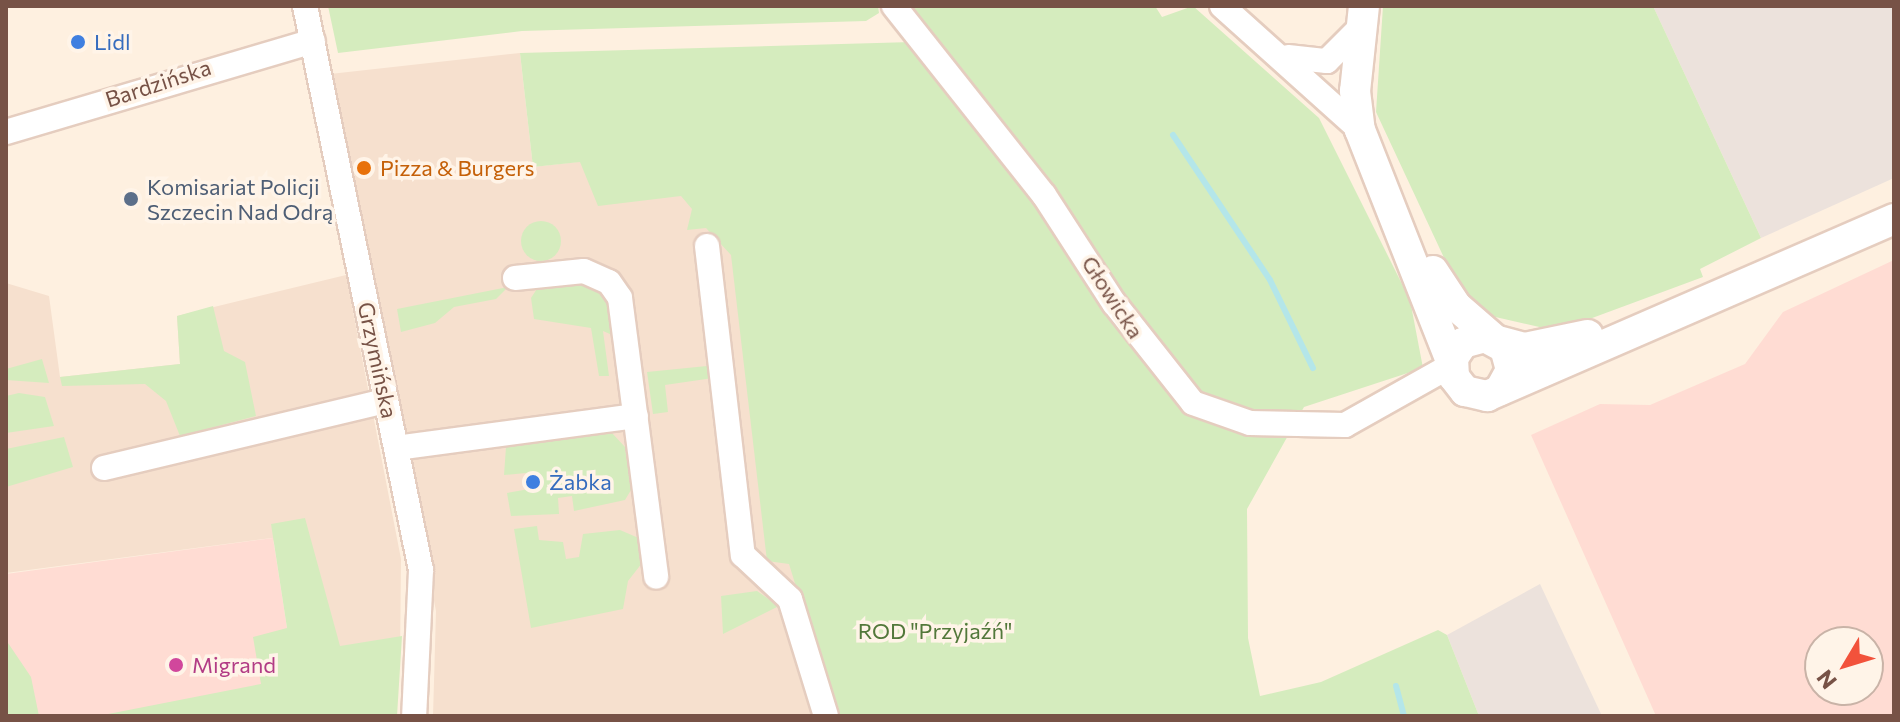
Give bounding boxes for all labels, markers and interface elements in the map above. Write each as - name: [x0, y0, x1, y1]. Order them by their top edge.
- place label: Lidl: [94, 29, 131, 55]
- marker: Lidl: [69, 33, 87, 51]
- street label: Bardzińska: [102, 54, 214, 112]
- place label: Pizza & Burgers: [380, 155, 534, 181]
- marker: Pizza & Burgers: [355, 159, 373, 177]
- place label: Komisariat Policji Szczecin Nad Odrą: [147, 173, 333, 224]
- marker: Komisariat Policji Szczecin Nad Odrą: [122, 190, 140, 208]
- street label: Głowicka: [1077, 251, 1149, 343]
- street label: Grzymińska: [353, 299, 403, 421]
- place label: Żabka: [549, 469, 612, 495]
- marker: Żabka: [524, 473, 542, 491]
- park label: ROD "Przyjaźń": [858, 618, 1012, 644]
- north arrow: [1804, 626, 1884, 706]
- place label: Migrand: [192, 652, 276, 678]
- marker: Migrand: [167, 656, 185, 674]
- text: N: [1811, 665, 1842, 695]

